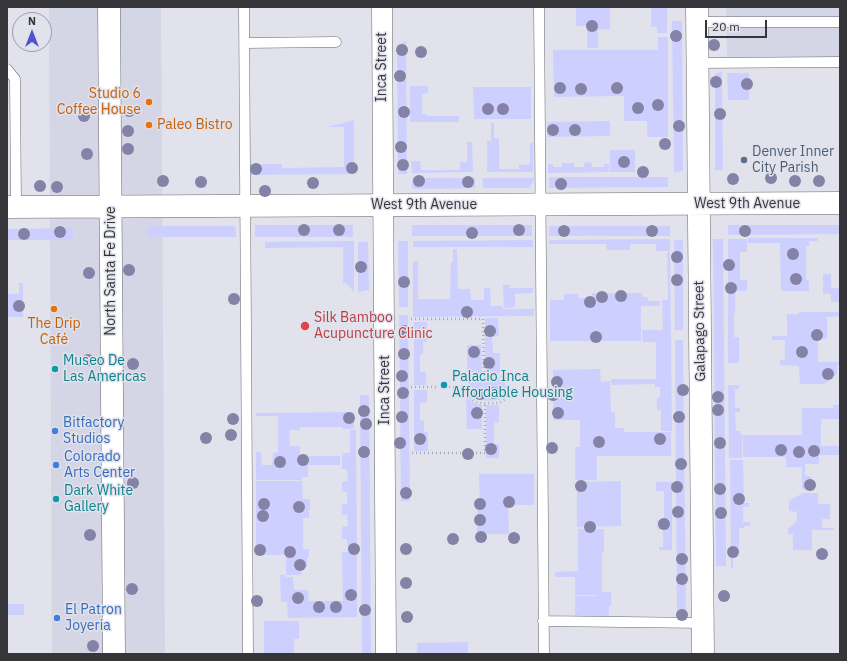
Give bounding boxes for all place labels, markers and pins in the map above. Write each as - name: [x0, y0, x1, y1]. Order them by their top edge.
- place label: Studio 6 Coffee House: [57, 86, 141, 118]
- marker: Studio 6 Coffee House: [144, 97, 154, 107]
- place label: Paleo Bistro: [157, 117, 233, 133]
- marker: Paleo Bistro: [144, 120, 154, 130]
- place label: Denver Inner City Parish: [752, 144, 834, 176]
- marker: Denver Inner City Parish: [739, 155, 749, 165]
- marker: The Drip Café: [49, 304, 59, 314]
- place label: Silk Bamboo Acupuncture Clinic: [314, 310, 432, 342]
- place label: The Drip Café: [27, 316, 81, 348]
- marker: Silk Bamboo Acupuncture Clinic: [299, 320, 311, 332]
- place label: Museo De Las Americas: [63, 353, 146, 386]
- marker: Museo De Las Americas: [50, 364, 60, 374]
- place label: Palacio Inca Affordable Housing: [452, 369, 573, 402]
- marker: Palacio Inca Affordable Housing: [439, 380, 449, 390]
- place label: Bitfactory Studios: [63, 415, 124, 448]
- marker: Bitfactory Studios: [50, 426, 60, 436]
- place label: Colorado Arts Center: [64, 449, 135, 482]
- marker: Colorado Arts Center: [51, 460, 61, 470]
- place label: Dark White Gallery: [64, 483, 133, 516]
- marker: Dark White Gallery: [51, 494, 61, 504]
- place label: El Patron Joyeria: [65, 602, 122, 634]
- marker: El Patron Joyeria: [52, 613, 62, 623]

